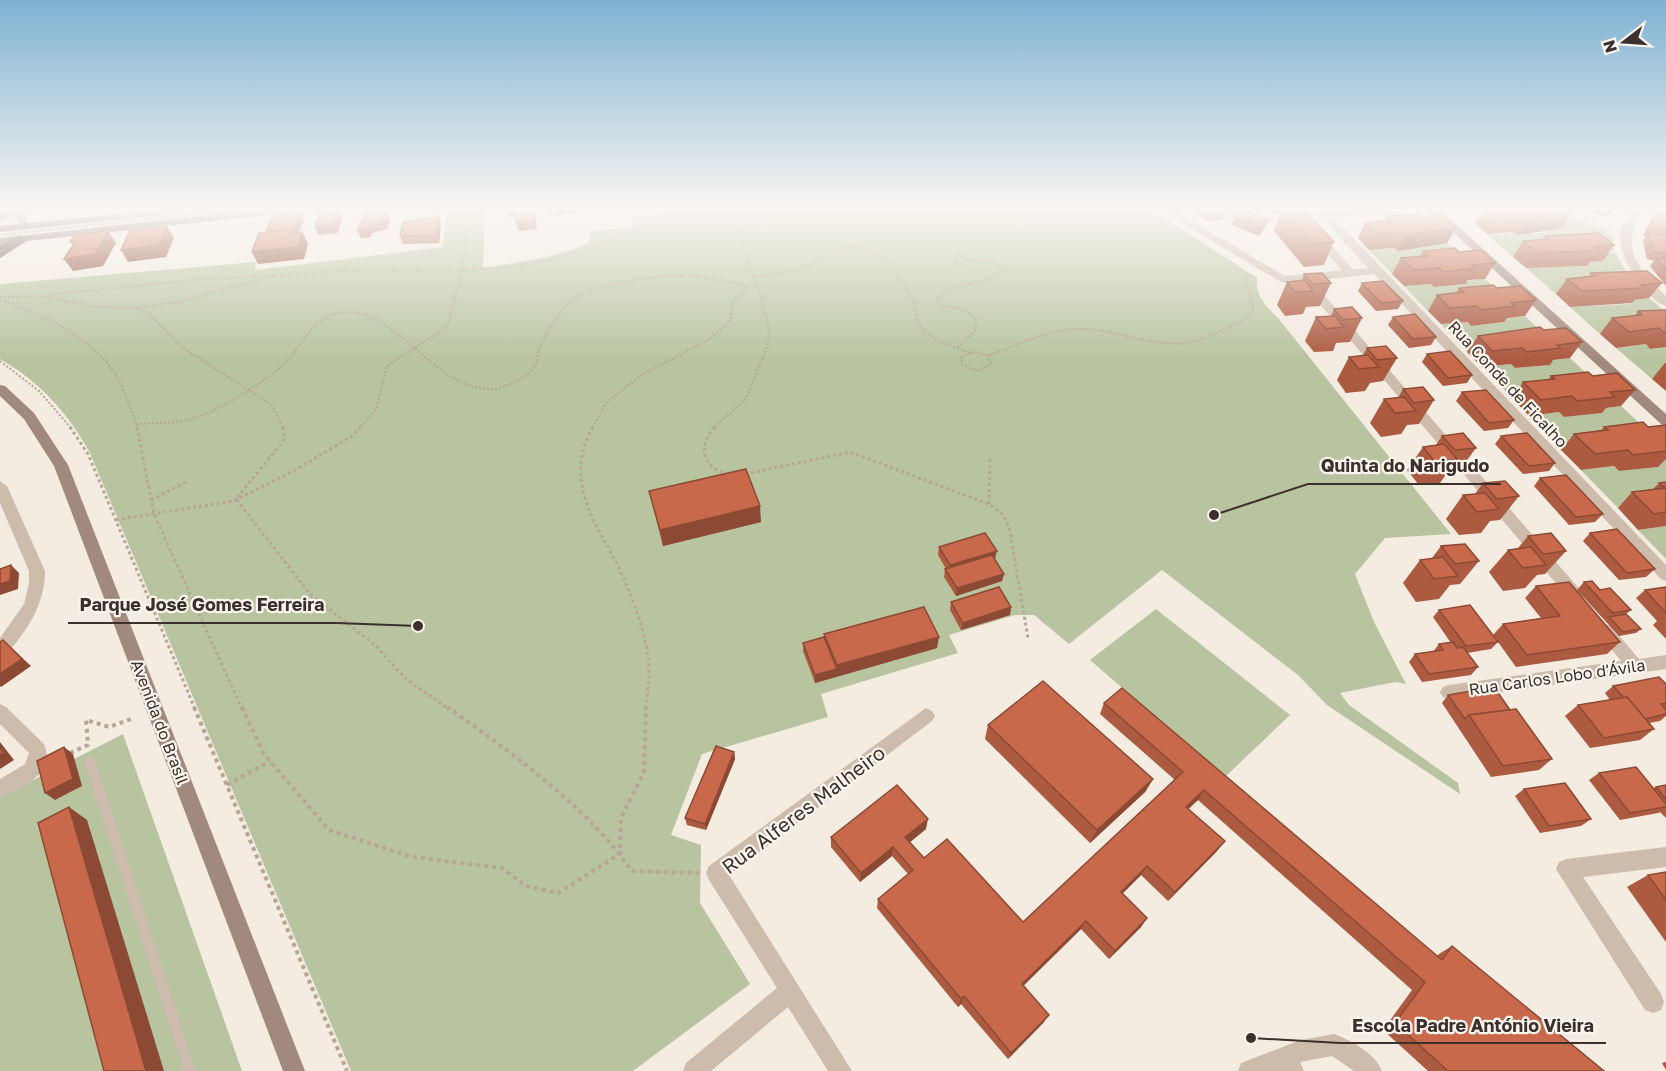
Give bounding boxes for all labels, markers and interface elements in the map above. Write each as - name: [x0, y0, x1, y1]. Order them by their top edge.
- north arrow: [1594, 12, 1654, 72]
- text: N: [1598, 38, 1621, 55]
- street label: Rua Conde de Ficalho: [1444, 316, 1572, 452]
- callout: Quinta do Narigudo: [1308, 448, 1501, 484]
- text: Quinta do Narigudo: [1321, 454, 1490, 476]
- callout: Parque José Gomes Ferreira: [68, 587, 337, 623]
- text: Parque José Gomes Ferreira: [80, 593, 324, 615]
- street label: Rua Carlos Lobo d'Ávila: [1468, 655, 1646, 699]
- street label: Avenida do Brasil: [127, 657, 193, 787]
- street label: Rua Alferes Malheiro: [717, 740, 889, 878]
- callout: Escola Padre António Vieira: [1340, 1007, 1606, 1043]
- text: Escola Padre António Vieira: [1352, 1014, 1594, 1036]

